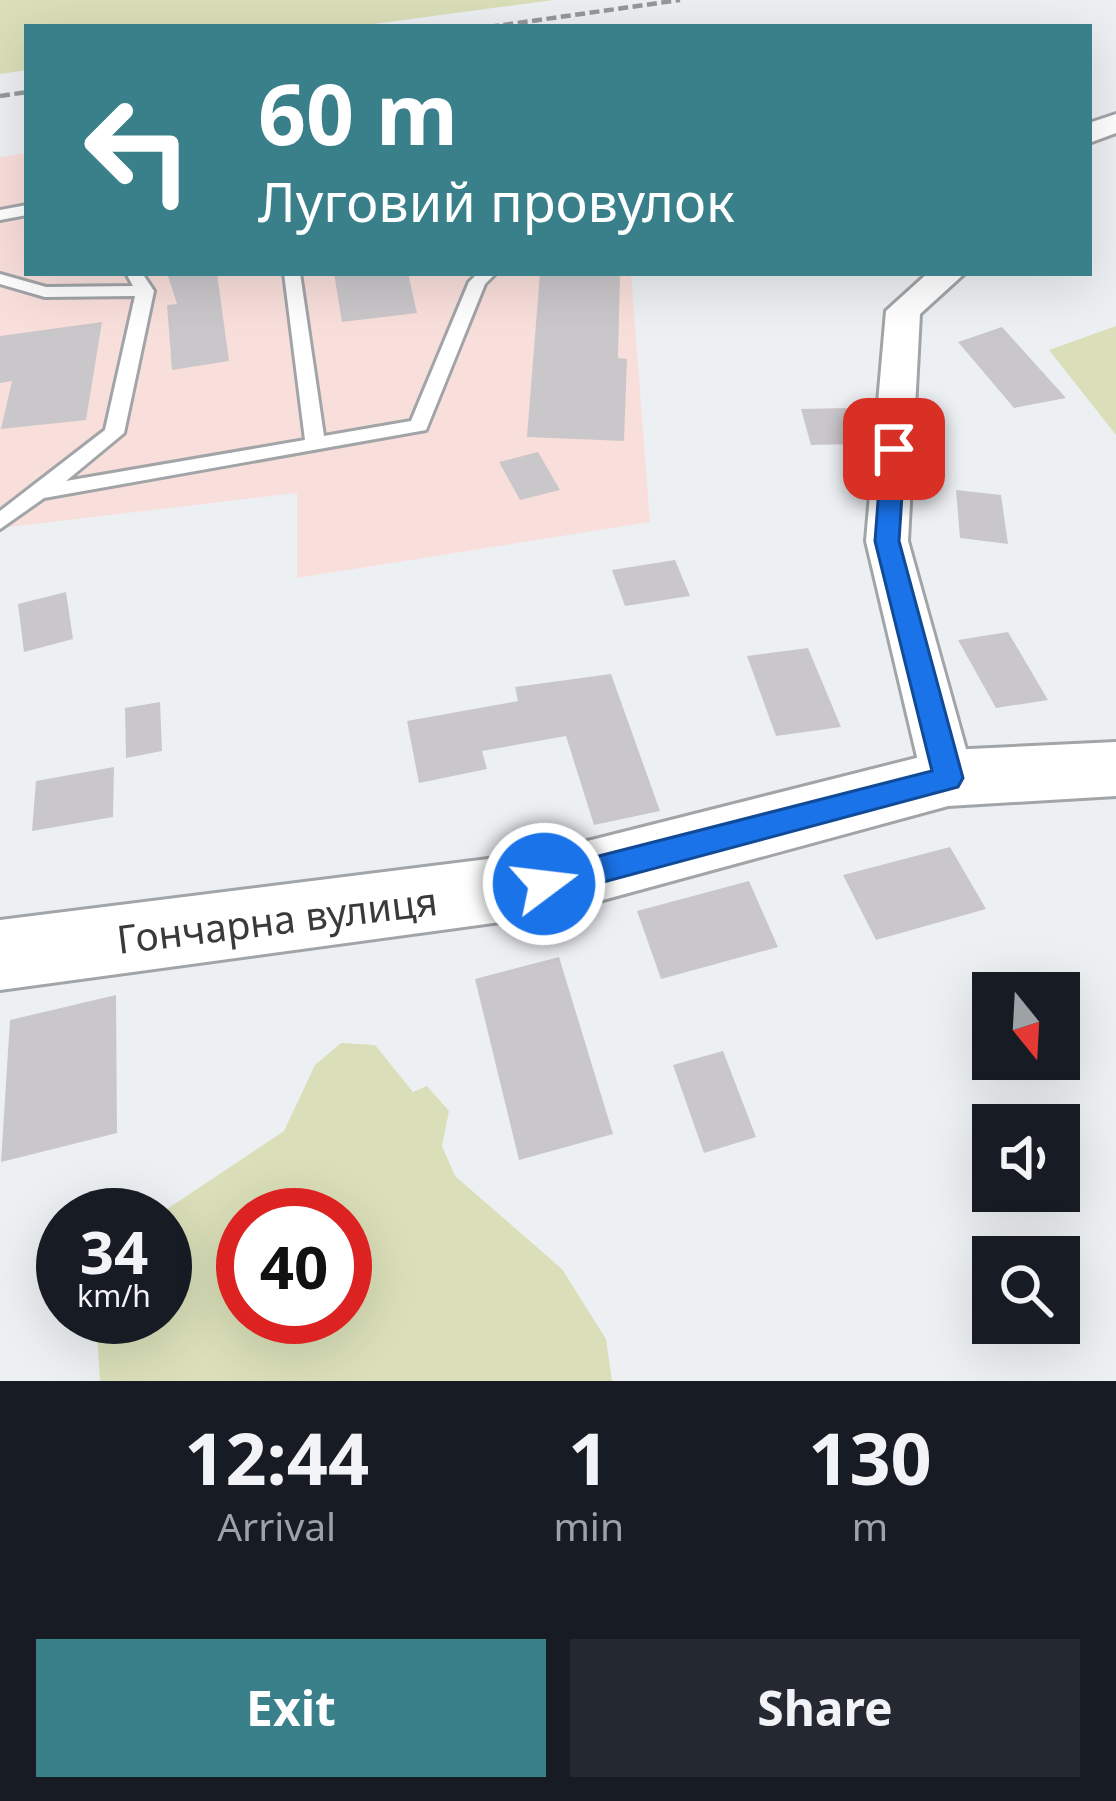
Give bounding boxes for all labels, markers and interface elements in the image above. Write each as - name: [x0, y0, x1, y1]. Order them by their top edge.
- text: 60 m: [258, 55, 458, 170]
- icon: left: [60, 72, 216, 228]
- text: Луговий провулок: [258, 164, 735, 238]
- pin: [843, 398, 945, 500]
- icon: arrive: [861, 416, 927, 482]
- position arrow: [481, 821, 607, 947]
- street label: Гончарна вулиця: [114, 873, 440, 965]
- north arrow: [972, 972, 1080, 1080]
- map controls: [972, 972, 1080, 1344]
- button: sound: [972, 1104, 1080, 1212]
- speed limit sign: 40: [216, 1188, 372, 1344]
- text: 34: [80, 1210, 148, 1292]
- button: search: [972, 1236, 1080, 1344]
- text: km/h: [77, 1275, 151, 1316]
- text: 12:44: [184, 1408, 369, 1506]
- text: 1: [568, 1408, 609, 1506]
- text: 130: [808, 1408, 932, 1506]
- text: Arrival: [217, 1499, 336, 1552]
- text: min: [553, 1499, 624, 1552]
- text: m: [852, 1499, 888, 1552]
- button: Exit: [36, 1639, 546, 1777]
- button: Share: [570, 1639, 1080, 1777]

